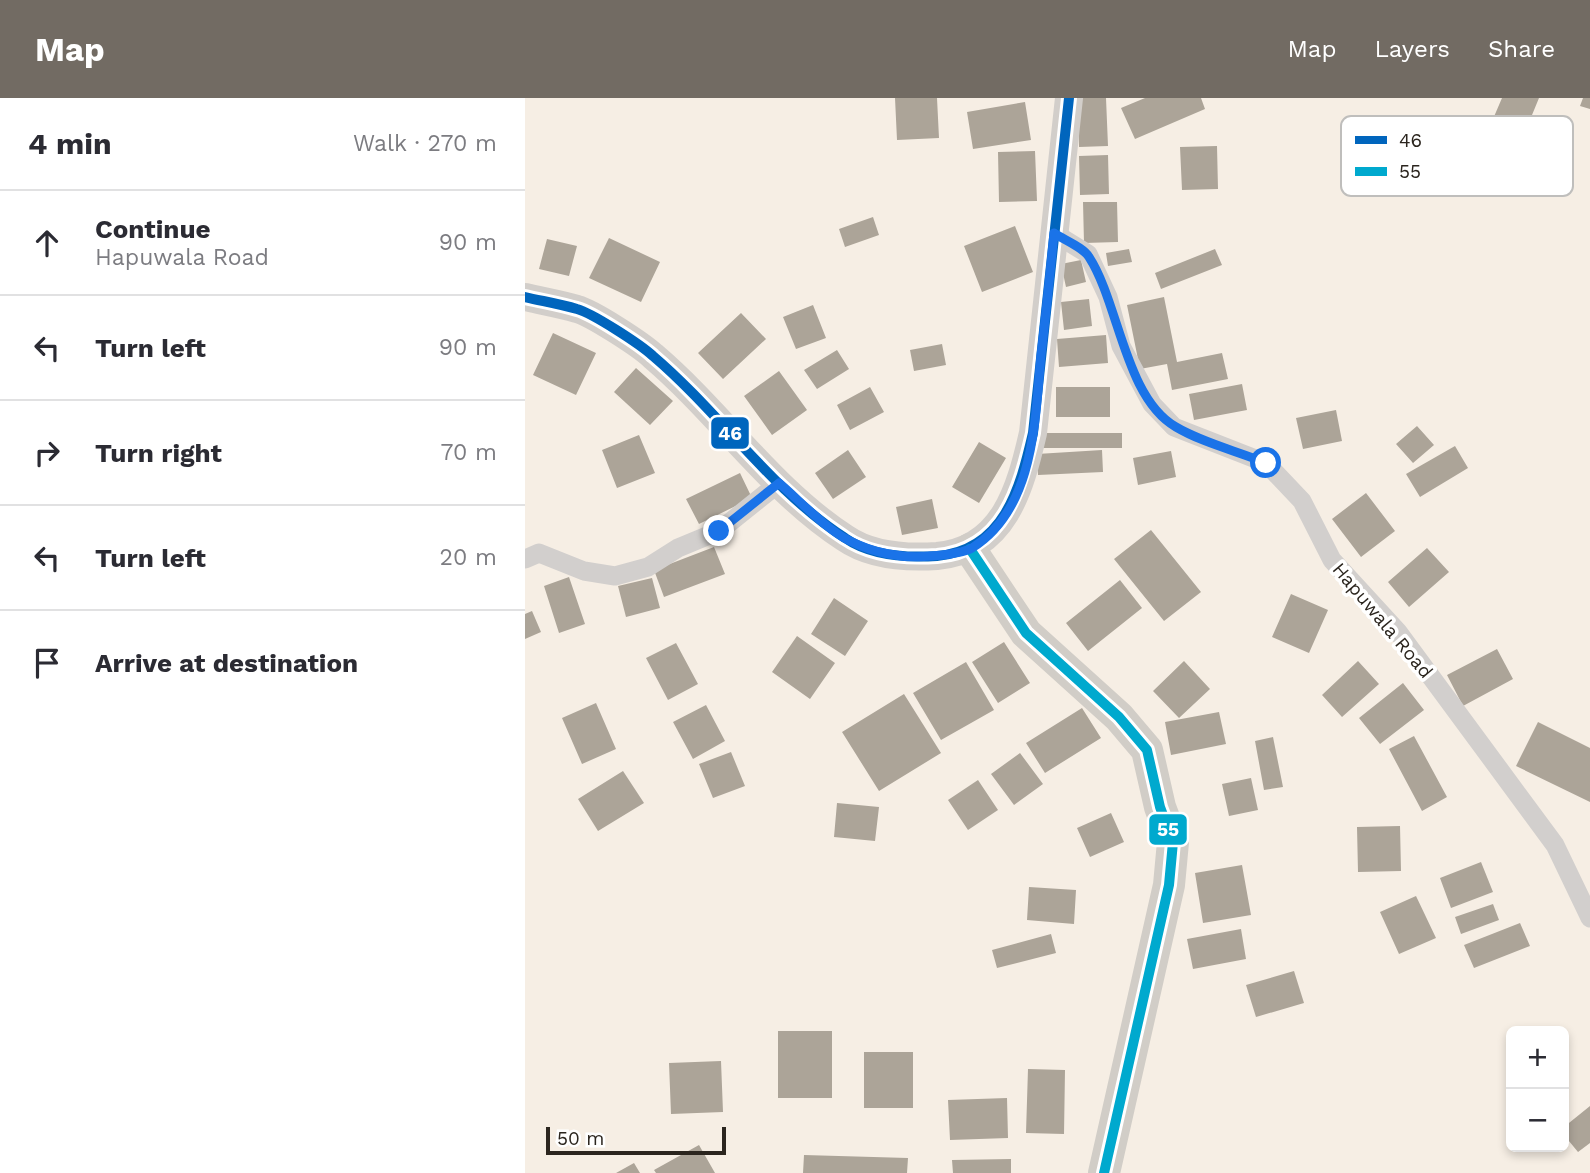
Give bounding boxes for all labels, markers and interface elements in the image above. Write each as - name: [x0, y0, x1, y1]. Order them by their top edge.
- text: Map: [35, 30, 105, 69]
- text: Map: [1288, 35, 1336, 63]
- text: Layers: [1374, 35, 1450, 63]
- text: Share: [1488, 35, 1555, 63]
- legend: [1341, 116, 1573, 196]
- text: 4 min: [28, 126, 112, 161]
- text: 46: [1399, 129, 1422, 152]
- text: Walk · 270 m: [353, 130, 497, 157]
- text: 55: [1399, 160, 1421, 183]
- text: Continue: [95, 214, 211, 244]
- icon: ahead: [28, 224, 66, 262]
- text: 90 m: [439, 229, 497, 256]
- text: Hapuwala Road: [95, 244, 269, 271]
- icon: left: [28, 329, 66, 367]
- text: Turn left: [95, 333, 206, 363]
- text: 90 m: [439, 334, 497, 361]
- line badge: 46: [710, 416, 750, 450]
- text: 46: [718, 422, 742, 445]
- icon: right: [28, 434, 66, 472]
- text: Turn right: [95, 438, 222, 468]
- text: 70 m: [440, 439, 497, 466]
- route start: [1250, 447, 1281, 478]
- route end: [703, 515, 734, 546]
- icon: left: [28, 539, 66, 577]
- text: Turn left: [95, 543, 206, 573]
- text: 20 m: [440, 544, 497, 571]
- street label: Hapuwala Road: [1328, 558, 1438, 683]
- icon: arrive: [28, 644, 66, 682]
- text: Arrive at destination: [95, 648, 358, 678]
- line badge: 55: [1148, 813, 1188, 846]
- text: 55: [1157, 818, 1179, 841]
- map controls: [1506, 1026, 1569, 1152]
- button: +: [1506, 1026, 1569, 1089]
- button: −: [1506, 1089, 1569, 1152]
- scale bar: [546, 1124, 726, 1156]
- text: 50 m: [557, 1127, 604, 1150]

